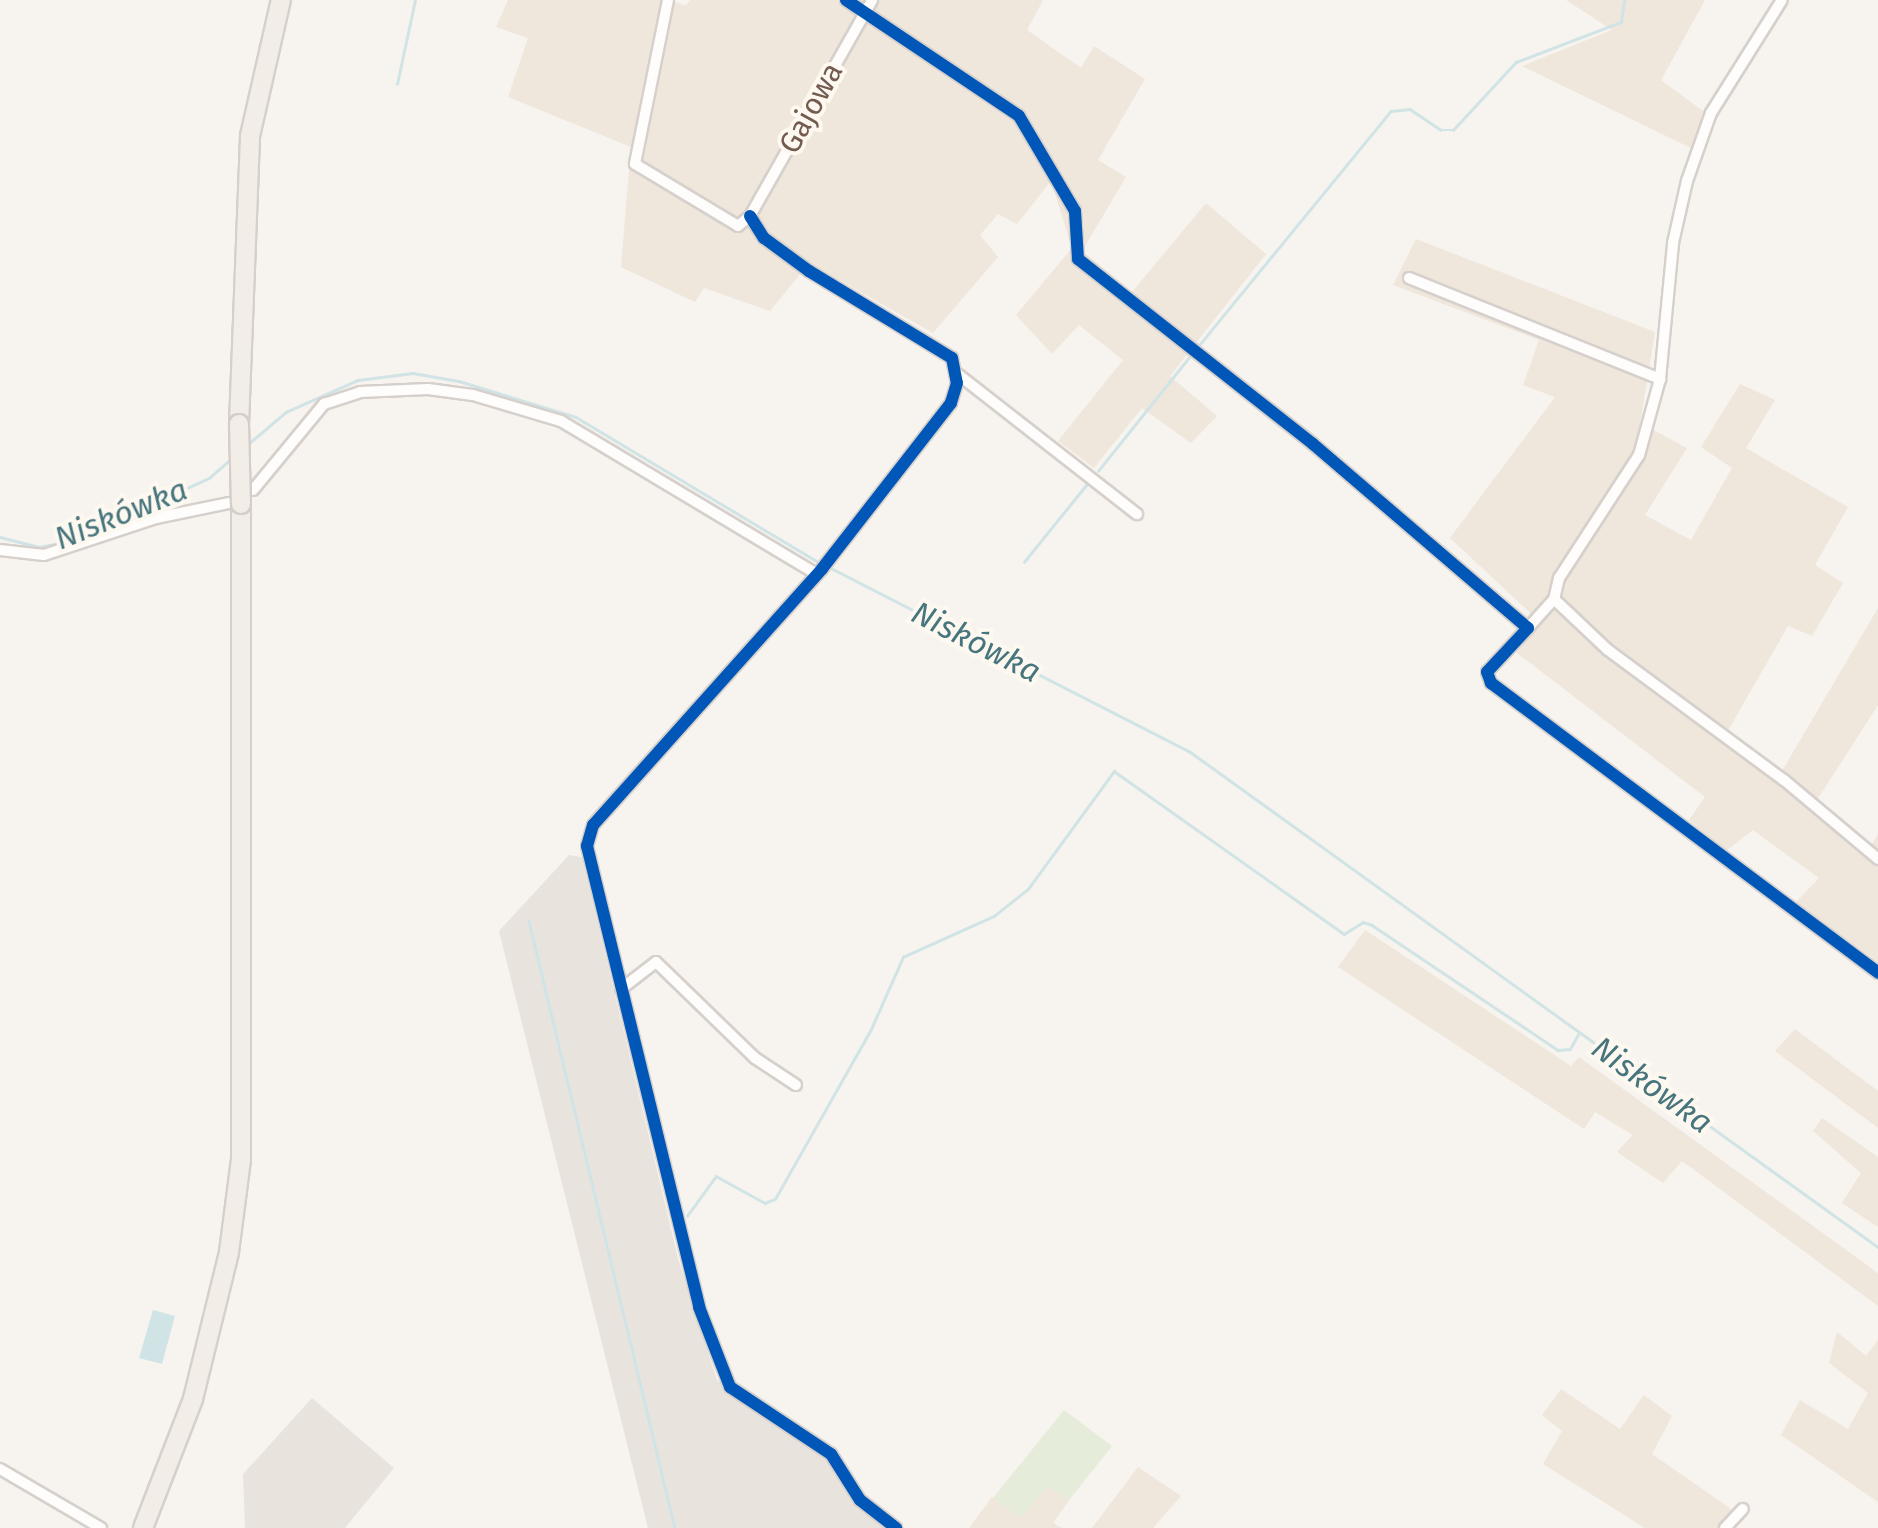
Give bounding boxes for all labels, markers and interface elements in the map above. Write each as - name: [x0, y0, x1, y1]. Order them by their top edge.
- street label: Gajowa: [771, 56, 851, 160]
- water label: Niskówka: [49, 470, 193, 558]
- water label: Niskówka: [905, 593, 1047, 691]
- water label: Niskówka: [1584, 1028, 1720, 1142]

